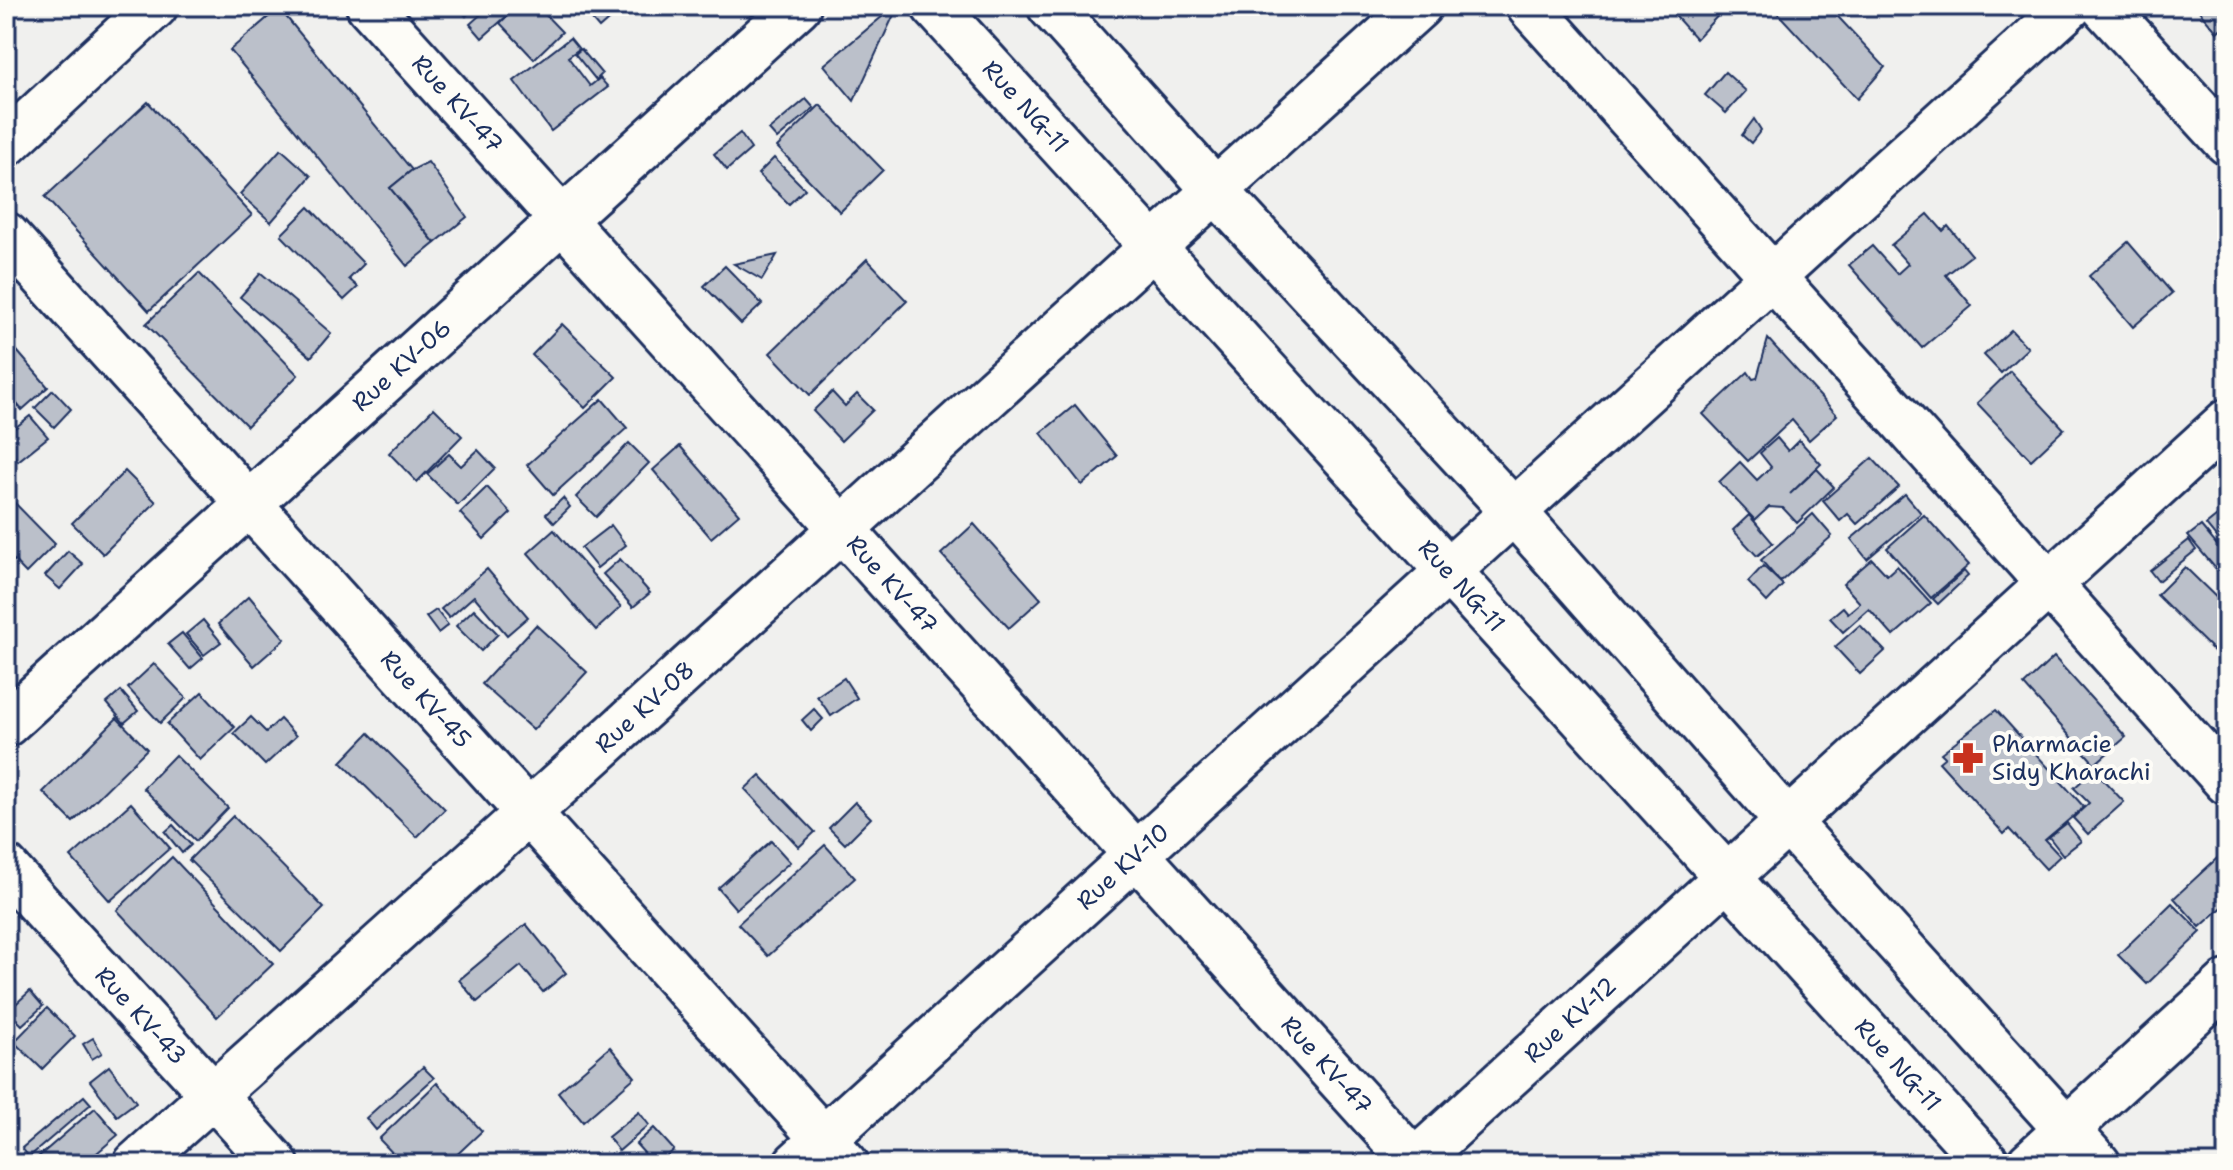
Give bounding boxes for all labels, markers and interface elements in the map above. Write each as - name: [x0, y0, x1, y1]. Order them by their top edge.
- street label: Rue KV-47: [405, 48, 510, 160]
- street label: Rue NG-11: [975, 53, 1076, 160]
- street label: Rue KV-06: [345, 312, 458, 419]
- street label: Rue KV-47: [839, 529, 945, 641]
- street label: Rue NG-11: [1411, 533, 1512, 639]
- street label: Rue KV-45: [373, 644, 478, 755]
- street label: Rue KV-08: [588, 654, 702, 760]
- place label: Pharmacie Sidy Kharachi: [1992, 728, 2151, 788]
- pharmacy icon: Pharmacie Sidy Kharachi: [1951, 741, 1985, 775]
- street label: Rue KV-10: [1070, 816, 1176, 917]
- street label: Rue KV-43: [88, 960, 194, 1072]
- street label: Rue KV-12: [1517, 970, 1623, 1070]
- street label: Rue KV-47: [1274, 1009, 1380, 1121]
- street label: Rue NG-11: [1847, 1012, 1948, 1118]

